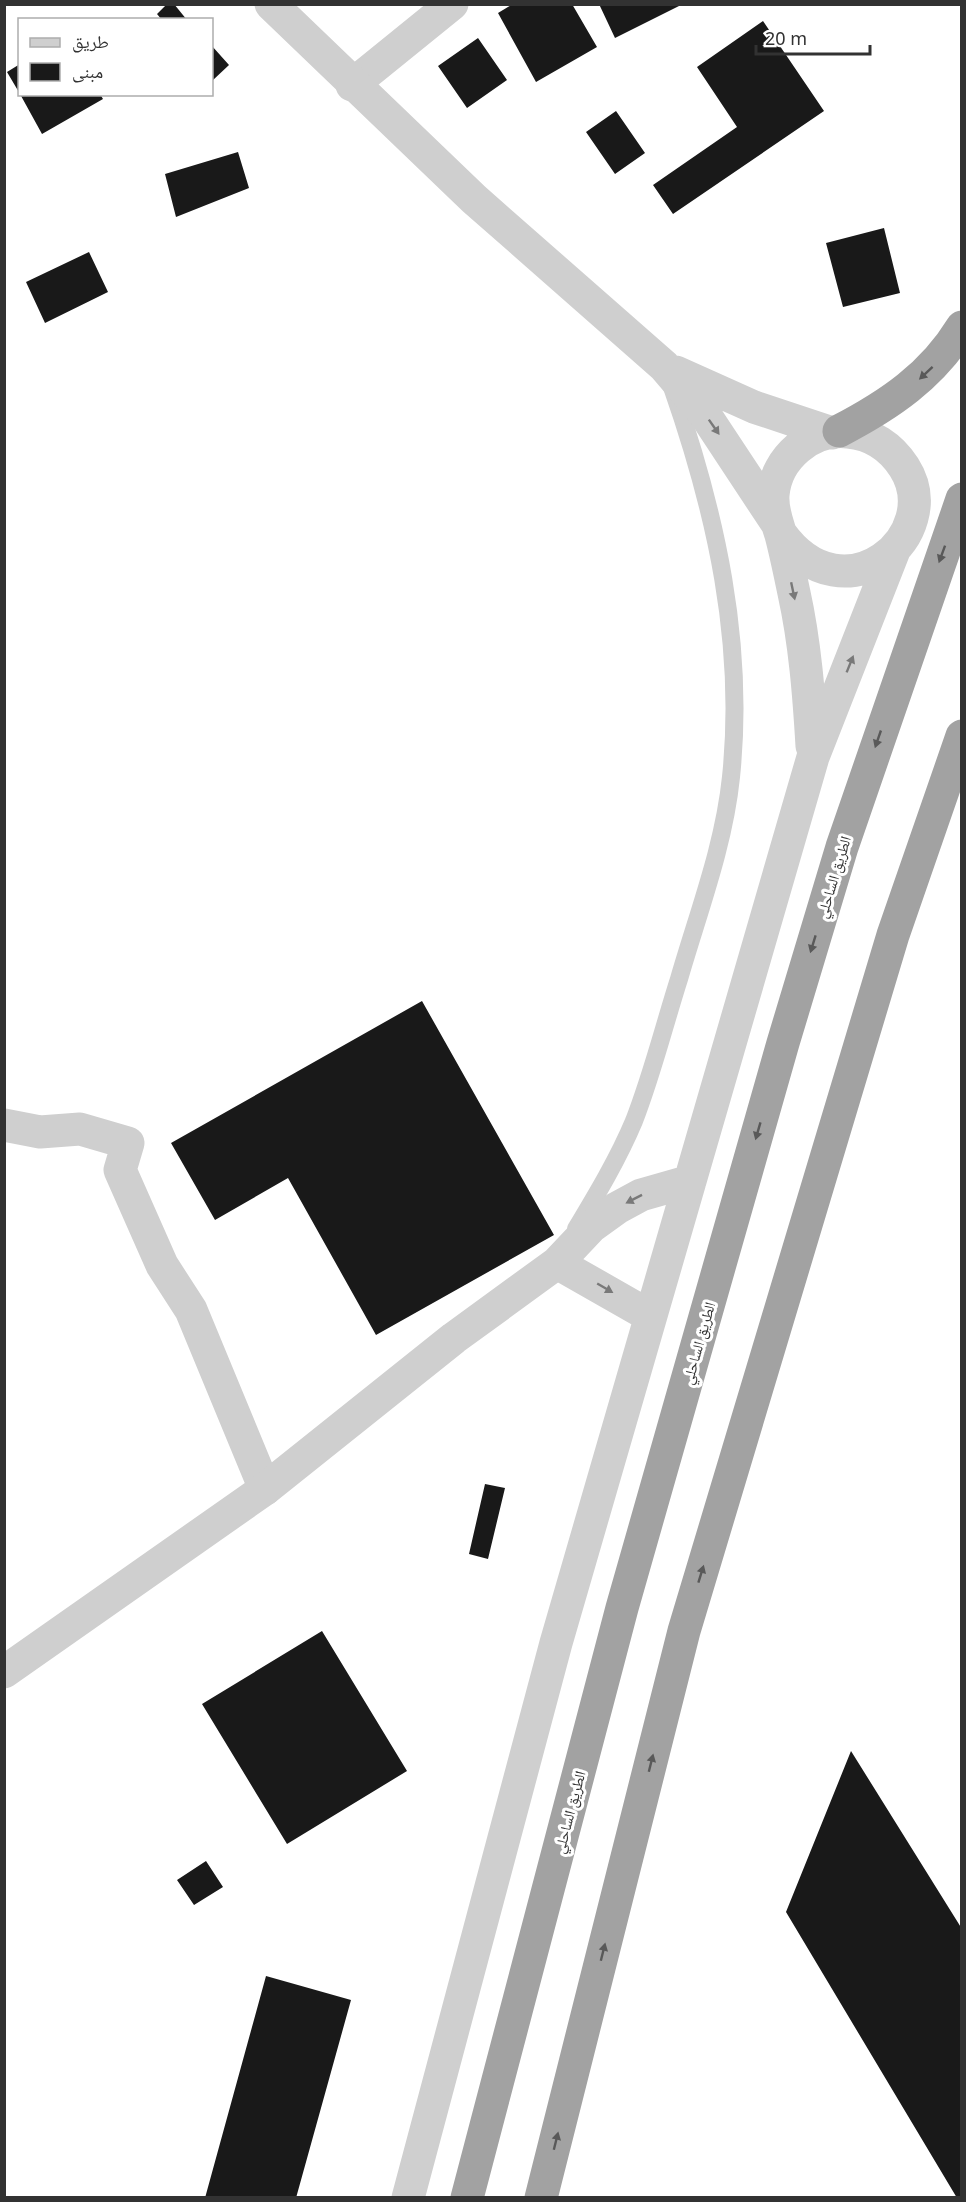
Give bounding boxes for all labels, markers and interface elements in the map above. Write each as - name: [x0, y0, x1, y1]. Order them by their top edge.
- legend: [18, 18, 213, 96]
- scale bar: [756, 18, 870, 56]
- text: 20 m: [765, 26, 807, 50]
- text: طريق: [72, 29, 109, 53]
- text: مبنى: [72, 59, 103, 83]
- one-way arrow: [919, 366, 934, 380]
- one-way arrow: [708, 419, 720, 435]
- one-way arrow: [936, 545, 946, 563]
- one-way arrow: [789, 582, 799, 601]
- one-way arrow: [846, 655, 855, 673]
- one-way arrow: [873, 730, 883, 748]
- street label: الطريق الساحلي: [811, 833, 858, 921]
- one-way arrow: [808, 935, 817, 953]
- one-way arrow: [753, 1123, 762, 1141]
- one-way arrow: [626, 1194, 643, 1204]
- one-way arrow: [597, 1282, 613, 1293]
- street label: الطريق الساحلي: [677, 1299, 722, 1387]
- one-way arrow: [697, 1565, 706, 1583]
- one-way arrow: [646, 1753, 656, 1772]
- street label: الطريق الساحلي: [548, 1768, 592, 1856]
- one-way arrow: [599, 1943, 609, 1961]
- one-way arrow: [552, 2132, 561, 2150]

